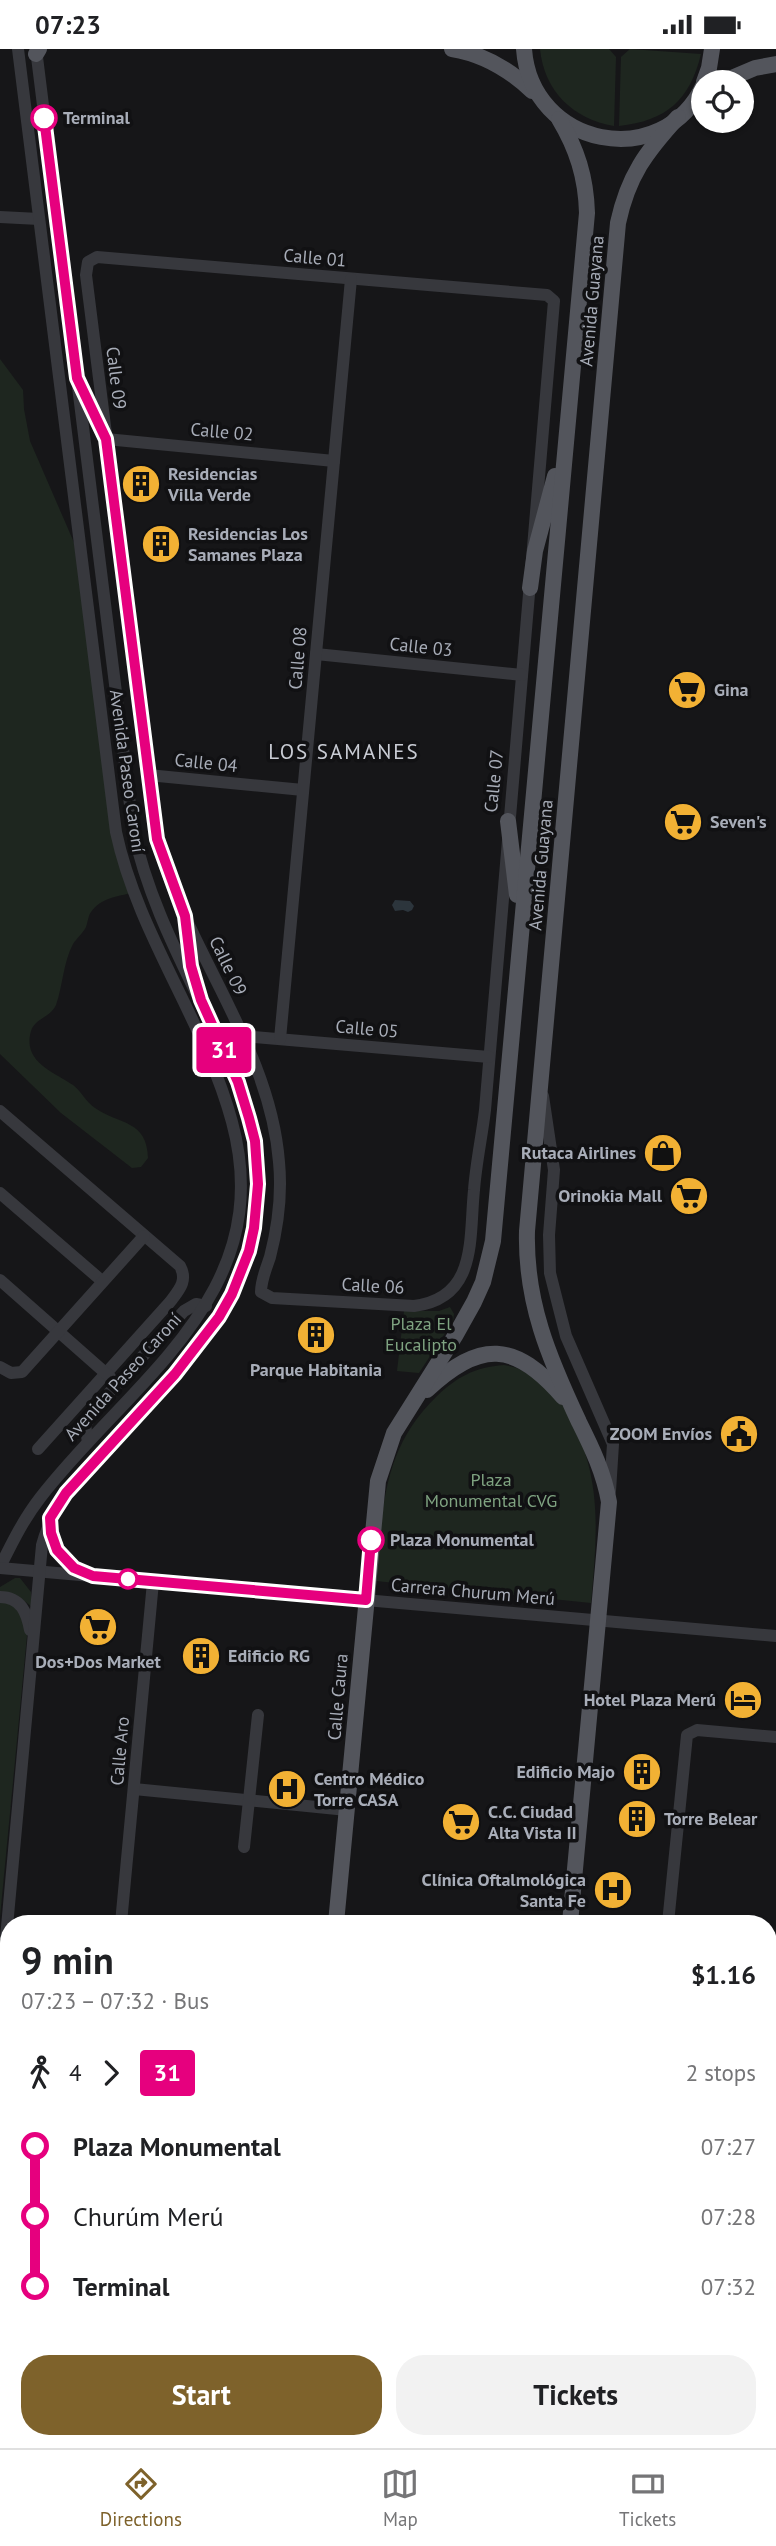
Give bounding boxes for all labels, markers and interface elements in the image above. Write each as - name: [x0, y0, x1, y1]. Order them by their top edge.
- text: 07:23: [35, 8, 101, 41]
- map controls: [691, 70, 754, 133]
- button: locate: [691, 70, 754, 133]
- marker: Terminal: [31, 105, 57, 131]
- place label: Terminal: [63, 106, 130, 129]
- street label: Avenida Guayana: [574, 235, 609, 367]
- street label: Calle 01: [283, 243, 347, 272]
- street label: Calle 09: [101, 345, 132, 411]
- street label: Calle 02: [190, 417, 254, 446]
- place label: Residencias Villa Verde: [167, 462, 258, 506]
- building icon: Residencias Villa Verde: [120, 463, 162, 505]
- place label: Residencias Los Samanes Plaza: [188, 522, 308, 566]
- building icon: Residencias Los Samanes Plaza: [140, 523, 182, 565]
- street label: Calle 08: [283, 626, 312, 690]
- street label: Calle 03: [389, 632, 454, 661]
- supermarket icon: Gina: [666, 669, 708, 711]
- place label: Gina: [714, 678, 749, 701]
- street label: Avenida Paseo Caroní: [105, 688, 150, 854]
- district label: LOS SAMANES: [268, 738, 420, 765]
- street label: Calle 04: [174, 748, 239, 777]
- street label: Calle 07: [479, 748, 508, 813]
- street label: Avenida Guayana: [523, 799, 558, 931]
- supermarket icon: Seven's: [662, 801, 704, 843]
- place label: Seven's: [710, 810, 767, 833]
- street label: Calle 09: [204, 932, 253, 999]
- street label: Calle 05: [335, 1014, 399, 1043]
- line badge: 31: [192, 1027, 256, 1073]
- text: 31: [210, 1034, 238, 1065]
- shop icon: Rutaca Airlines: [642, 1132, 684, 1174]
- place label: Rutaca Airlines: [521, 1141, 636, 1164]
- supermarket icon: Orinokia Mall: [668, 1175, 710, 1217]
- place label: Orinokia Mall: [558, 1184, 663, 1207]
- street label: Calle 06: [341, 1272, 405, 1299]
- street label: Avenida Paseo Caroní: [59, 1308, 186, 1445]
- park label: Plaza El Eucalipto: [385, 1312, 457, 1356]
- building icon: Parque Habitania: [295, 1314, 337, 1356]
- place label: Parque Habitania: [250, 1358, 382, 1381]
- public building icon: ZOOM Envíos: [718, 1413, 760, 1455]
- place label: ZOOM Envíos: [610, 1422, 712, 1445]
- park label: Plaza Monumental CVG: [425, 1468, 557, 1512]
- marker: Plaza Monumental: [358, 1527, 384, 1553]
- place label: Plaza Monumental: [390, 1528, 534, 1551]
- unlabelled marker: [118, 1569, 138, 1589]
- street label: Carrera Churum Merú: [390, 1573, 556, 1610]
- supermarket icon: Dos+Dos Market: [77, 1606, 119, 1648]
- building icon: Edificio RG: [180, 1635, 222, 1677]
- place label: Edificio RG: [228, 1644, 310, 1667]
- place label: Dos+Dos Market: [35, 1650, 161, 1673]
- street label: Calle Caura: [322, 1653, 353, 1741]
- hotel icon: Hotel Plaza Merú: [722, 1679, 764, 1721]
- place label: Hotel Plaza Merú: [584, 1688, 716, 1711]
- street label: Calle Aro: [105, 1716, 134, 1786]
- building icon: Edificio Majo: [621, 1751, 663, 1793]
- place label: Edificio Majo: [516, 1760, 615, 1783]
- place label: Centro Médico Torre CASA: [314, 1767, 425, 1811]
- hospital icon: Centro Médico Torre CASA: [266, 1768, 308, 1810]
- building icon: Torre Belear: [616, 1798, 658, 1840]
- place label: C.C. Ciudad Alta Vista II: [488, 1800, 577, 1844]
- supermarket icon: C.C. Ciudad Alta Vista II: [440, 1801, 482, 1843]
- place label: Torre Belear: [664, 1807, 758, 1830]
- place label: Clínica Oftalmológica Santa Fe: [422, 1868, 586, 1912]
- hospital icon: Clínica Oftalmológica Santa Fe: [592, 1869, 634, 1911]
- text: 9 min: [21, 1935, 114, 1984]
- text: $1.16: [691, 1958, 756, 1991]
- text: 07:23 – 07:32 · Bus: [21, 1986, 209, 2015]
- icon: walk: [21, 2054, 59, 2092]
- icon: forward: [92, 2054, 130, 2092]
- text: 31: [154, 2057, 181, 2088]
- text: 4: [69, 2058, 82, 2087]
- text: 2 stops: [686, 2058, 756, 2087]
- text: Plaza Monumental: [73, 2130, 281, 2163]
- text: 07:27: [701, 2132, 756, 2161]
- text: Churúm Merú: [73, 2200, 224, 2233]
- text: 07:28: [701, 2202, 756, 2231]
- text: Terminal: [73, 2270, 169, 2303]
- text: 07:32: [701, 2272, 756, 2301]
- button: Start: [21, 2355, 382, 2435]
- button: Tickets: [396, 2355, 756, 2435]
- tab: Directions: [100, 2465, 182, 2531]
- tab: Map: [381, 2465, 419, 2531]
- tab: Tickets: [619, 2465, 676, 2531]

